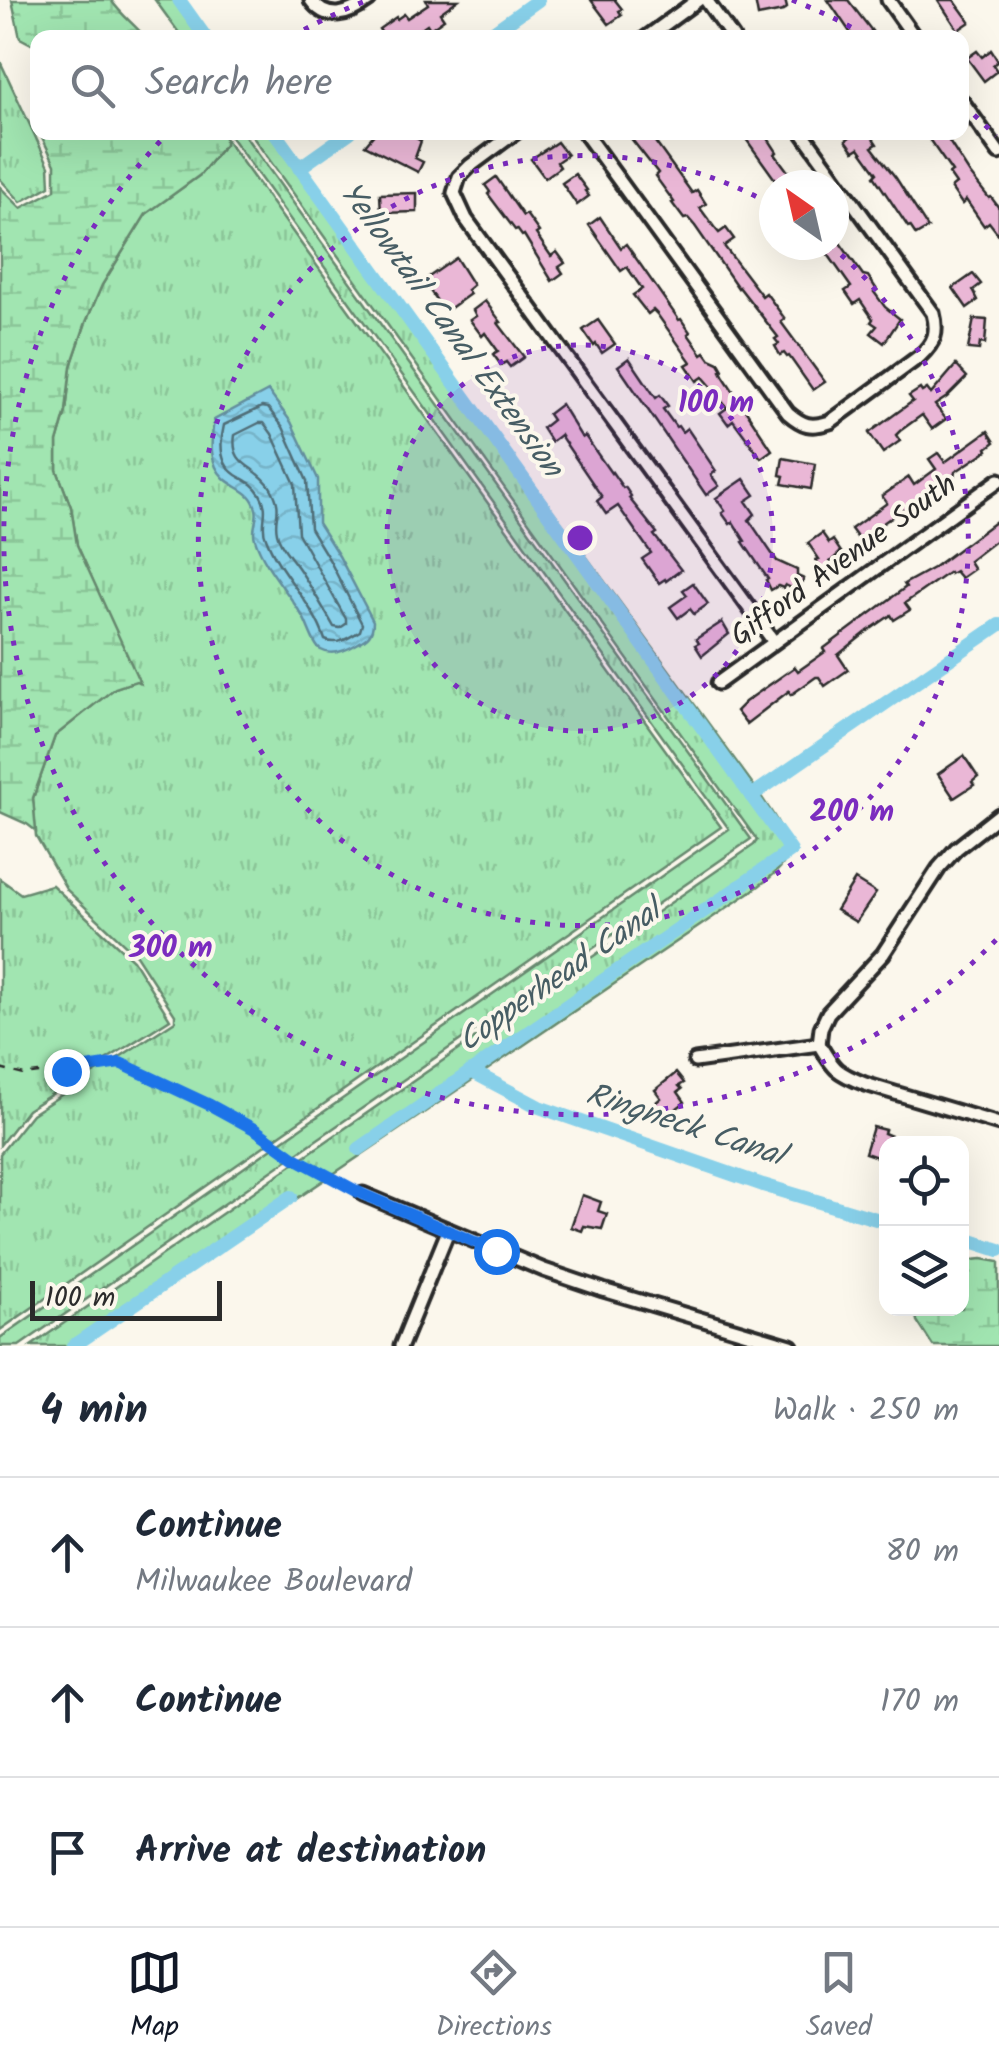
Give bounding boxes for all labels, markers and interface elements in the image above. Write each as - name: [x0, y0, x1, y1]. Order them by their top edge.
- search box: [30, 30, 969, 140]
- text: Search here: [145, 55, 332, 115]
- icon: search: [65, 58, 120, 113]
- north arrow: [759, 170, 849, 260]
- water label: Yellowtail Canal Extension: [325, 171, 577, 491]
- text: 100 m: [678, 380, 754, 428]
- street label: Gifford Avenue South: [720, 462, 968, 660]
- centre of rings: [562, 520, 598, 556]
- text: 200 m: [810, 789, 894, 837]
- water label: Copperhead Canal: [448, 884, 677, 1066]
- text: 300 m: [128, 925, 213, 973]
- route end: [44, 1049, 90, 1095]
- water label: Ringneck Canal: [579, 1070, 797, 1184]
- map controls: [879, 1136, 969, 1316]
- button: locate: [879, 1136, 969, 1226]
- button: layers: [879, 1226, 969, 1316]
- route start: [474, 1229, 520, 1275]
- scale bar: [30, 1276, 222, 1320]
- text: 100 m: [45, 1276, 115, 1321]
- text: 4 min: [40, 1378, 148, 1445]
- text: Walk · 250 m: [773, 1386, 959, 1437]
- text: Continue: [135, 1497, 282, 1557]
- icon: ahead: [40, 1525, 95, 1580]
- text: 80 m: [885, 1527, 959, 1578]
- text: Milwaukee Boulevard: [135, 1557, 412, 1608]
- text: Continue: [135, 1672, 282, 1732]
- icon: ahead: [40, 1675, 95, 1730]
- text: 170 m: [880, 1677, 959, 1728]
- text: Arrive at destination: [135, 1822, 486, 1882]
- icon: arrive: [40, 1825, 95, 1880]
- tab: Map: [127, 1945, 182, 2050]
- tab: Directions: [436, 1945, 552, 2050]
- tab: Saved: [806, 1945, 872, 2050]

